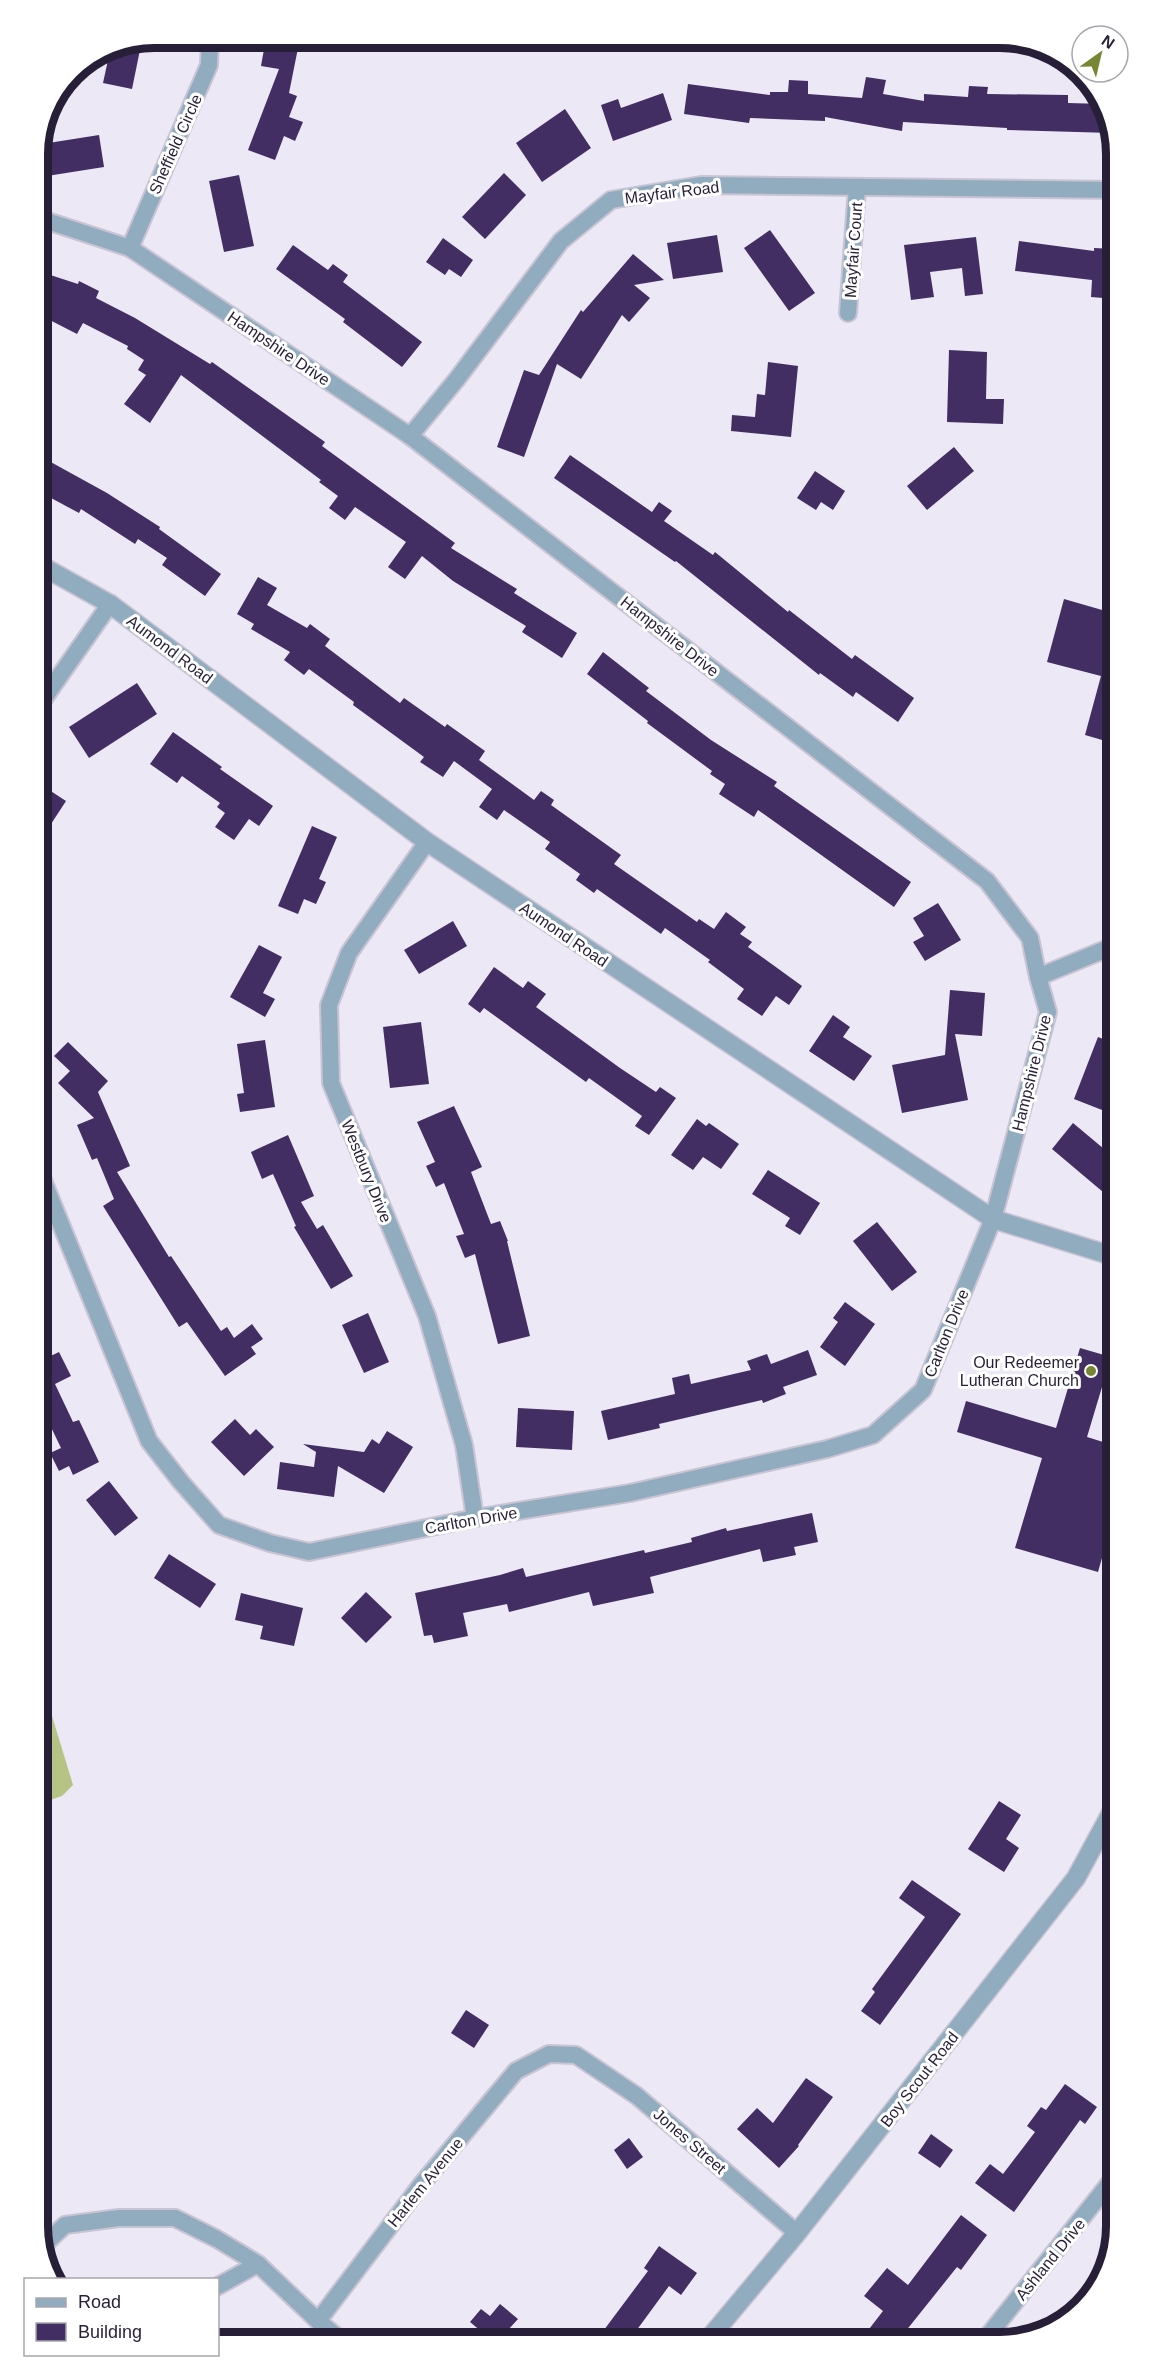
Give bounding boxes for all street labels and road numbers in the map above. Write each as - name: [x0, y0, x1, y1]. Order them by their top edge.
- street label: Sheffield Circle: [146, 92, 205, 197]
- street label: Mayfair Road: [624, 178, 720, 207]
- street label: Mayfair Court: [842, 201, 865, 299]
- street label: Hampshire Drive: [225, 308, 333, 389]
- street label: Hampshire Drive: [618, 593, 722, 680]
- street label: Aumond Road: [124, 612, 216, 687]
- street label: Aumond Road: [517, 899, 611, 970]
- street label: Hampshire Drive: [1009, 1013, 1054, 1133]
- street label: Westbury Drive: [338, 1117, 395, 1225]
- street label: Carlton Drive: [921, 1287, 972, 1380]
- street label: Carlton Drive: [424, 1504, 519, 1537]
- street label: Boy Scout Road: [877, 2029, 962, 2130]
- street label: Jones Street: [650, 2105, 730, 2178]
- street label: Harlem Avenue: [384, 2134, 466, 2230]
- street label: Ashland Drive: [1012, 2215, 1088, 2303]

